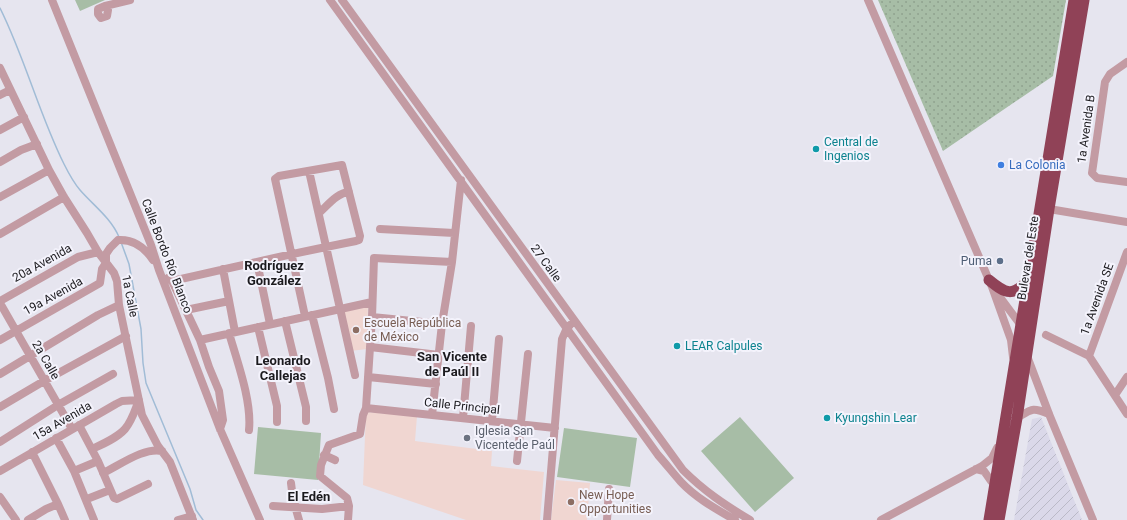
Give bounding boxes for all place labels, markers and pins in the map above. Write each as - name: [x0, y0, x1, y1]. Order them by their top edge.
- place label: Central de Ingenios: [824, 135, 878, 163]
- marker: Central de Ingenios: [811, 144, 821, 154]
- place label: La Colonia: [1009, 158, 1065, 172]
- marker: La Colonia: [996, 160, 1006, 170]
- place label: Puma: [961, 254, 992, 268]
- marker: Puma: [995, 256, 1005, 266]
- place label: Escuela República de México: [364, 316, 461, 344]
- marker: Escuela República de México: [351, 325, 361, 335]
- place label: LEAR Calpules: [685, 339, 763, 353]
- marker: LEAR Calpules: [672, 341, 682, 351]
- place label: Kyungshin Lear: [835, 411, 917, 425]
- marker: Kyungshin Lear: [822, 413, 832, 423]
- place label: Iglesia San Vicentede Paúl: [475, 424, 555, 452]
- marker: Iglesia San Vicentede Paúl: [462, 433, 472, 443]
- place label: New Hope Opportunities: [579, 488, 651, 516]
- marker: New Hope Opportunities: [566, 497, 576, 507]

